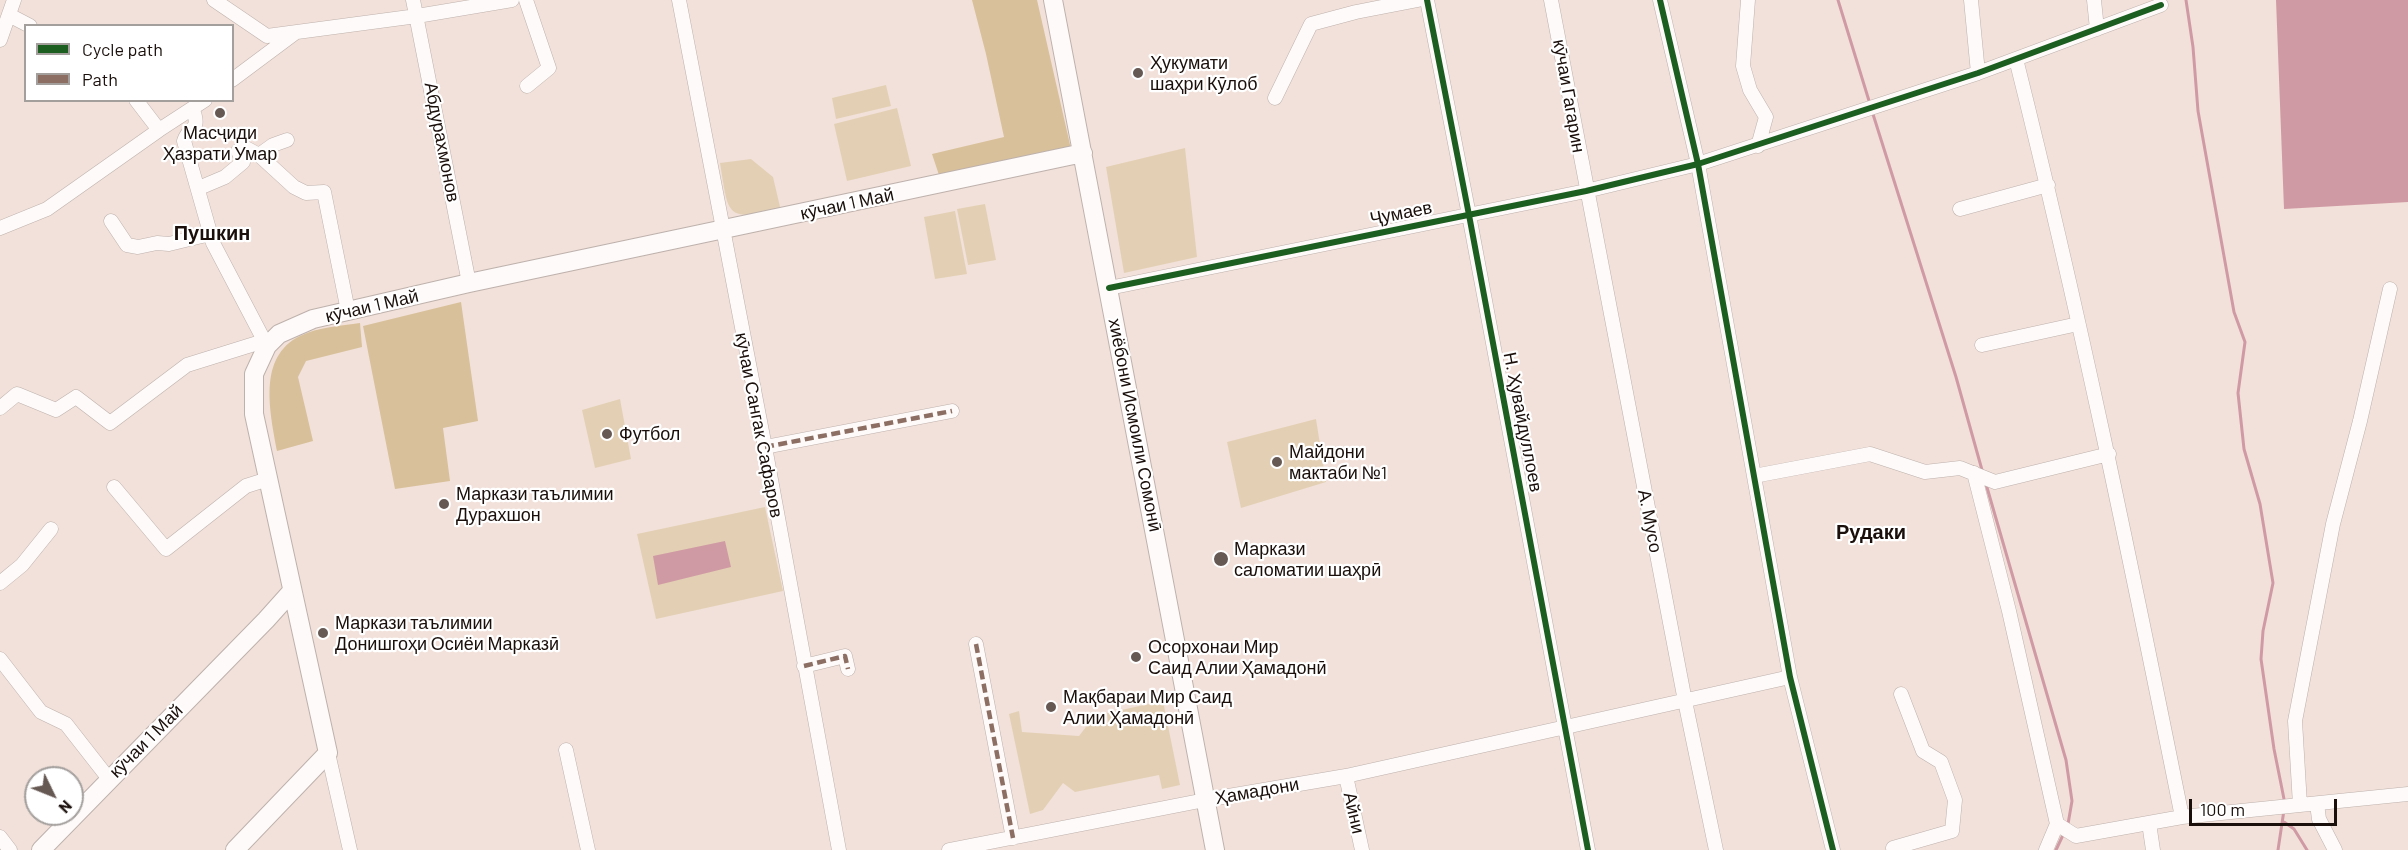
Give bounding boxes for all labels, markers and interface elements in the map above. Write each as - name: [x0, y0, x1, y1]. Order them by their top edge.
- legend: [24, 24, 234, 102]
- text: Cycle path: [82, 38, 163, 60]
- street label: кӯчаи Гагарин: [1548, 38, 1590, 154]
- place label: Ҳукумати шаҳри Кӯлоб: [1150, 52, 1258, 94]
- marker: Ҳукумати шаҳри Кӯлоб: [1131, 66, 1145, 80]
- text: Path: [82, 68, 118, 90]
- street label: Абдурахмонов: [420, 80, 464, 204]
- marker: Масҷиди Ҳазрати Умар: [213, 106, 227, 120]
- place label: Масҷиди Ҳазрати Умар: [163, 122, 277, 164]
- street label: кӯчаи 1 Май: [798, 184, 896, 224]
- street label: Ҷумаев: [1368, 196, 1434, 230]
- district label: Пушкин: [174, 221, 250, 245]
- street label: кӯчаи 1 Май: [323, 285, 421, 327]
- street label: хиёбони Исмоили Сомонӣ: [1104, 316, 1166, 534]
- street label: кӯчаи Сангак Сафаров: [730, 330, 788, 520]
- street label: Н. Ҳувайдуллоев: [1499, 350, 1547, 494]
- place label: Футбол: [619, 423, 680, 445]
- marker: Футбол: [600, 427, 614, 441]
- place label: Майдони мактаби №1: [1289, 441, 1387, 484]
- marker: Майдони мактаби №1: [1270, 455, 1284, 469]
- place label: Маркази таълимии Дурахшон: [456, 483, 614, 526]
- street label: А. Мусо: [1633, 488, 1667, 554]
- marker: Маркази таълимии Дурахшон: [437, 497, 451, 511]
- district label: Рудаки: [1836, 520, 1906, 544]
- place label: Маркази саломатии шаҳрӣ: [1234, 538, 1381, 580]
- marker: Маркази саломатии шаҳрӣ: [1212, 550, 1230, 568]
- place label: Маркази таълимии Донишгоҳи Осиёи Марказӣ: [335, 612, 559, 654]
- marker: Маркази таълимии Донишгоҳи Осиёи Марказӣ: [316, 626, 330, 640]
- place label: Осорхонаи Мир Саид Алии Ҳамадонӣ: [1148, 636, 1326, 678]
- marker: Осорхонаи Мир Саид Алии Ҳамадонӣ: [1129, 650, 1143, 664]
- place label: Мақбараи Мир Саид Алии Ҳамадонӣ: [1063, 686, 1232, 728]
- street label: кӯчаи 1 Май: [105, 700, 187, 782]
- marker: Мақбараи Мир Саид Алии Ҳамадонӣ: [1044, 700, 1058, 714]
- north arrow: [24, 766, 84, 826]
- street label: Ҳамадони: [1213, 773, 1301, 809]
- scale bar: [2192, 787, 2340, 825]
- street label: Айни: [1339, 790, 1369, 836]
- text: N: [55, 797, 77, 818]
- text: 100 m: [2200, 798, 2245, 820]

